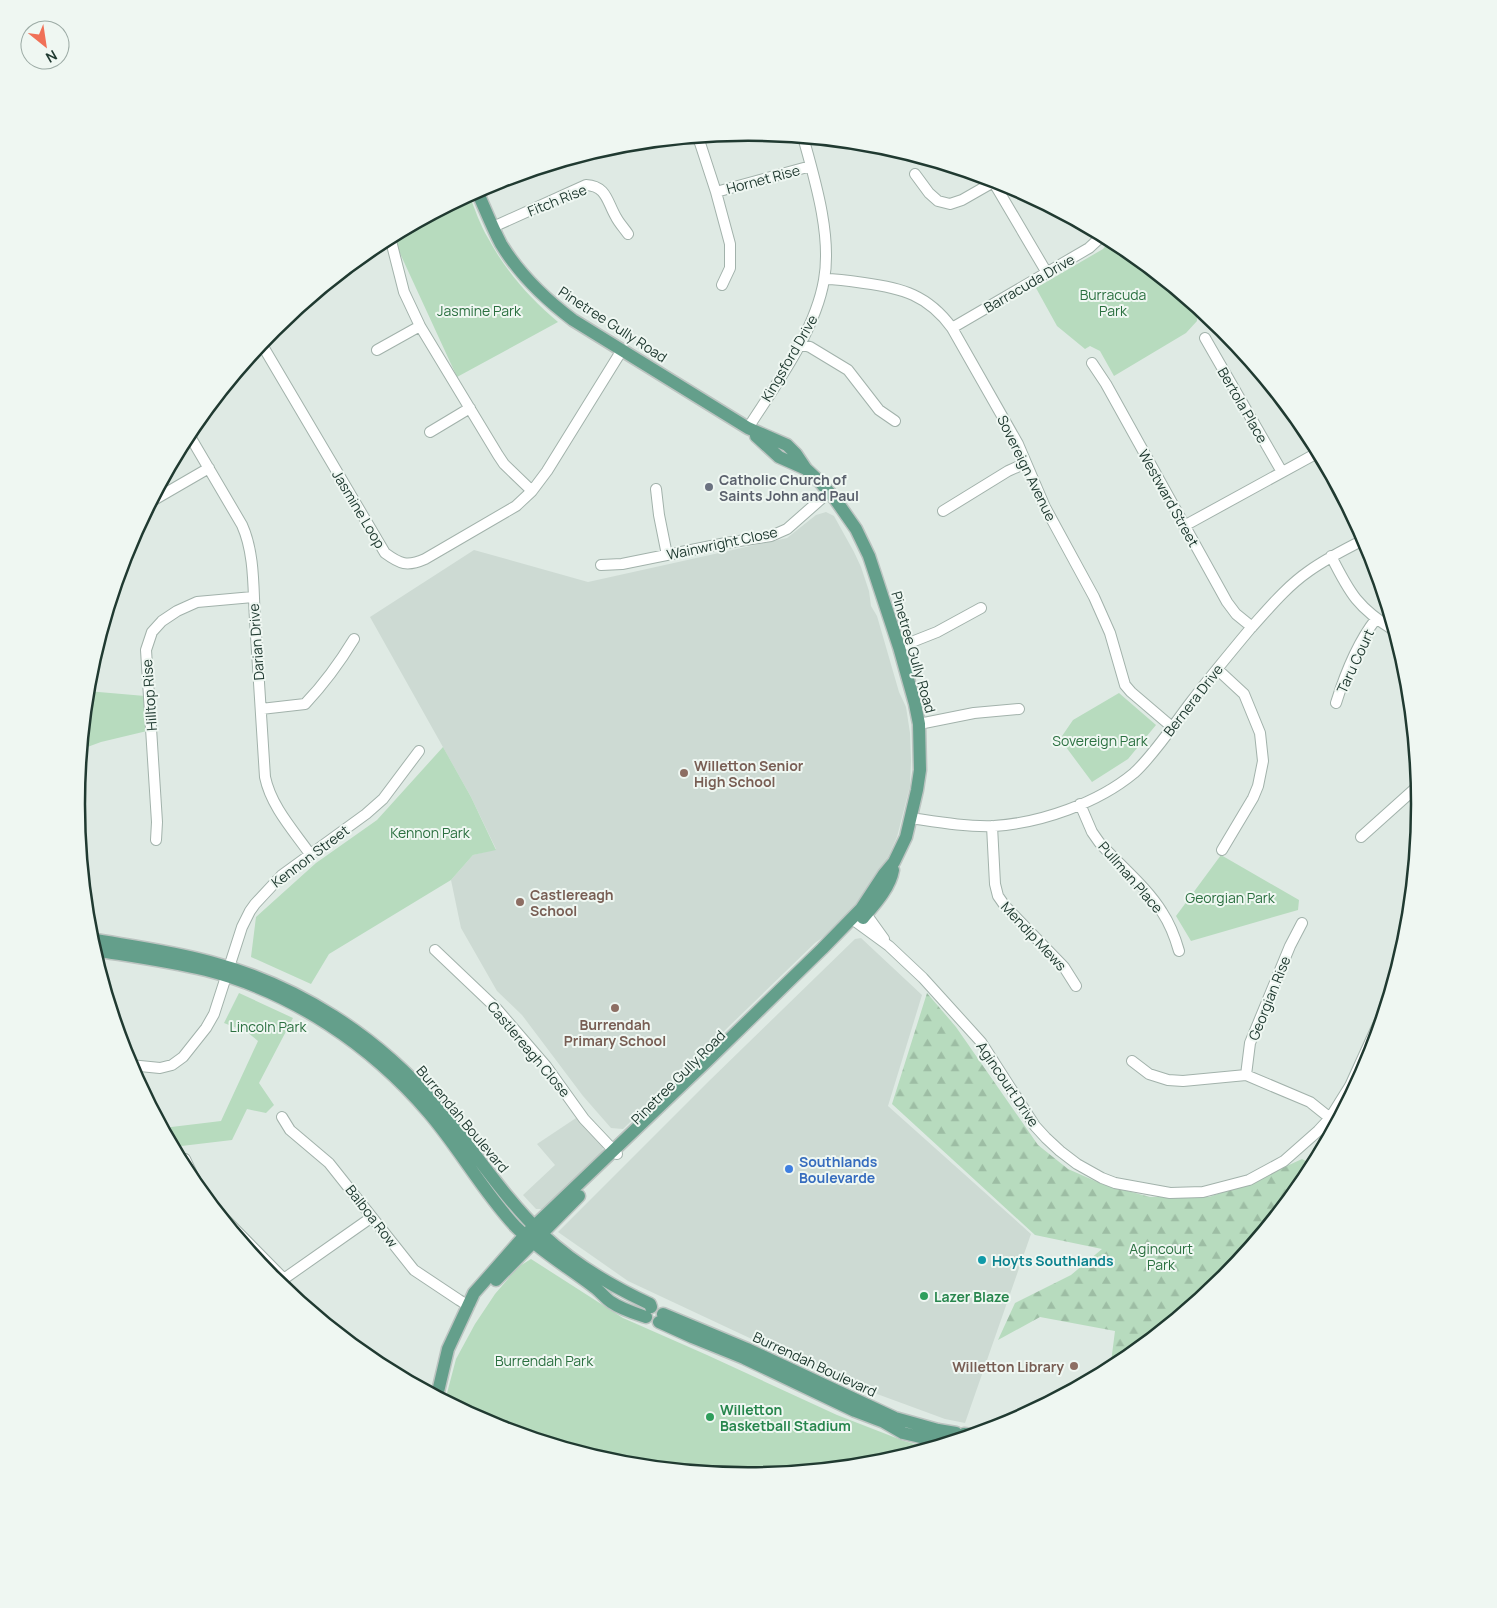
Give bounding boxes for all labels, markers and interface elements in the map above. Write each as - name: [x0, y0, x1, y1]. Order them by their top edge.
- north arrow: [20, 20, 70, 70]
- text: N: [43, 46, 61, 67]
- street label: Hornet Rise: [724, 160, 802, 198]
- street label: Fitch Rise: [525, 180, 589, 220]
- street label: Barracuda Drive: [980, 249, 1078, 317]
- street label: Pinetree Gully Road: [555, 282, 671, 366]
- park label: Burracuda Park: [1080, 285, 1146, 320]
- park label: Jasmine Park: [437, 301, 522, 320]
- street label: Kingsford Drive: [756, 311, 822, 405]
- street label: Bertola Place: [1214, 364, 1272, 446]
- street label: Sovereign Avenue: [993, 412, 1061, 524]
- street label: Westward Street: [1134, 446, 1204, 550]
- street label: Jasmine Loop: [328, 466, 390, 552]
- place label: Catholic Church of Saints John and Paul: [719, 470, 859, 505]
- marker: Catholic Church of Saints John and Paul: [703, 481, 715, 493]
- street label: Wainwright Close: [665, 522, 779, 564]
- street label: Pinetree Gully Road: [888, 589, 940, 715]
- street label: Darian Drive: [244, 603, 268, 681]
- street label: Taru Court: [1332, 626, 1378, 696]
- street label: Hilltop Rise: [137, 659, 161, 731]
- street label: Bernera Drive: [1159, 660, 1227, 740]
- park label: Sovereign Park: [1052, 731, 1149, 750]
- place label: Willetton Senior High School: [694, 756, 804, 791]
- marker: Willetton Senior High School: [678, 767, 690, 779]
- street label: Kennon Street: [267, 820, 353, 892]
- park label: Kennon Park: [390, 823, 471, 842]
- street label: Pullman Place: [1095, 837, 1167, 917]
- place label: Castlereagh School: [530, 885, 614, 920]
- park label: Georgian Park: [1185, 888, 1276, 907]
- marker: Castlereagh School: [514, 896, 526, 908]
- street label: Mendip Mews: [997, 897, 1071, 975]
- street label: Georgian Rise: [1243, 953, 1295, 1043]
- street label: Castlereagh Close: [483, 997, 575, 1101]
- marker: Burrendah Primary School: [609, 1002, 621, 1014]
- place label: Burrendah Primary School: [564, 1015, 666, 1050]
- park label: Lincoln Park: [230, 1017, 307, 1036]
- street label: Pinetree Gully Road: [627, 1026, 729, 1128]
- street label: Agincourt Drive: [972, 1038, 1044, 1130]
- street label: Burrendah Boulevard: [413, 1061, 513, 1177]
- place label: Southlands Boulevarde: [799, 1152, 878, 1187]
- marker: Southlands Boulevarde: [783, 1163, 795, 1175]
- street label: Balboa Row: [342, 1181, 403, 1251]
- park label: Agincourt Park: [1129, 1239, 1193, 1274]
- place label: Hoyts Southlands: [992, 1251, 1114, 1270]
- marker: Hoyts Southlands: [976, 1254, 988, 1266]
- place label: Lazer Blaze: [934, 1287, 1009, 1306]
- marker: Lazer Blaze: [918, 1290, 930, 1302]
- street label: Burrendah Boulevard: [750, 1327, 880, 1401]
- park label: Burrendah Park: [495, 1351, 594, 1370]
- place label: Willetton Library: [952, 1357, 1064, 1376]
- marker: Willetton Library: [1068, 1360, 1080, 1372]
- place label: Willetton Basketball Stadium: [720, 1400, 851, 1435]
- marker: Willetton Basketball Stadium: [704, 1411, 716, 1423]

